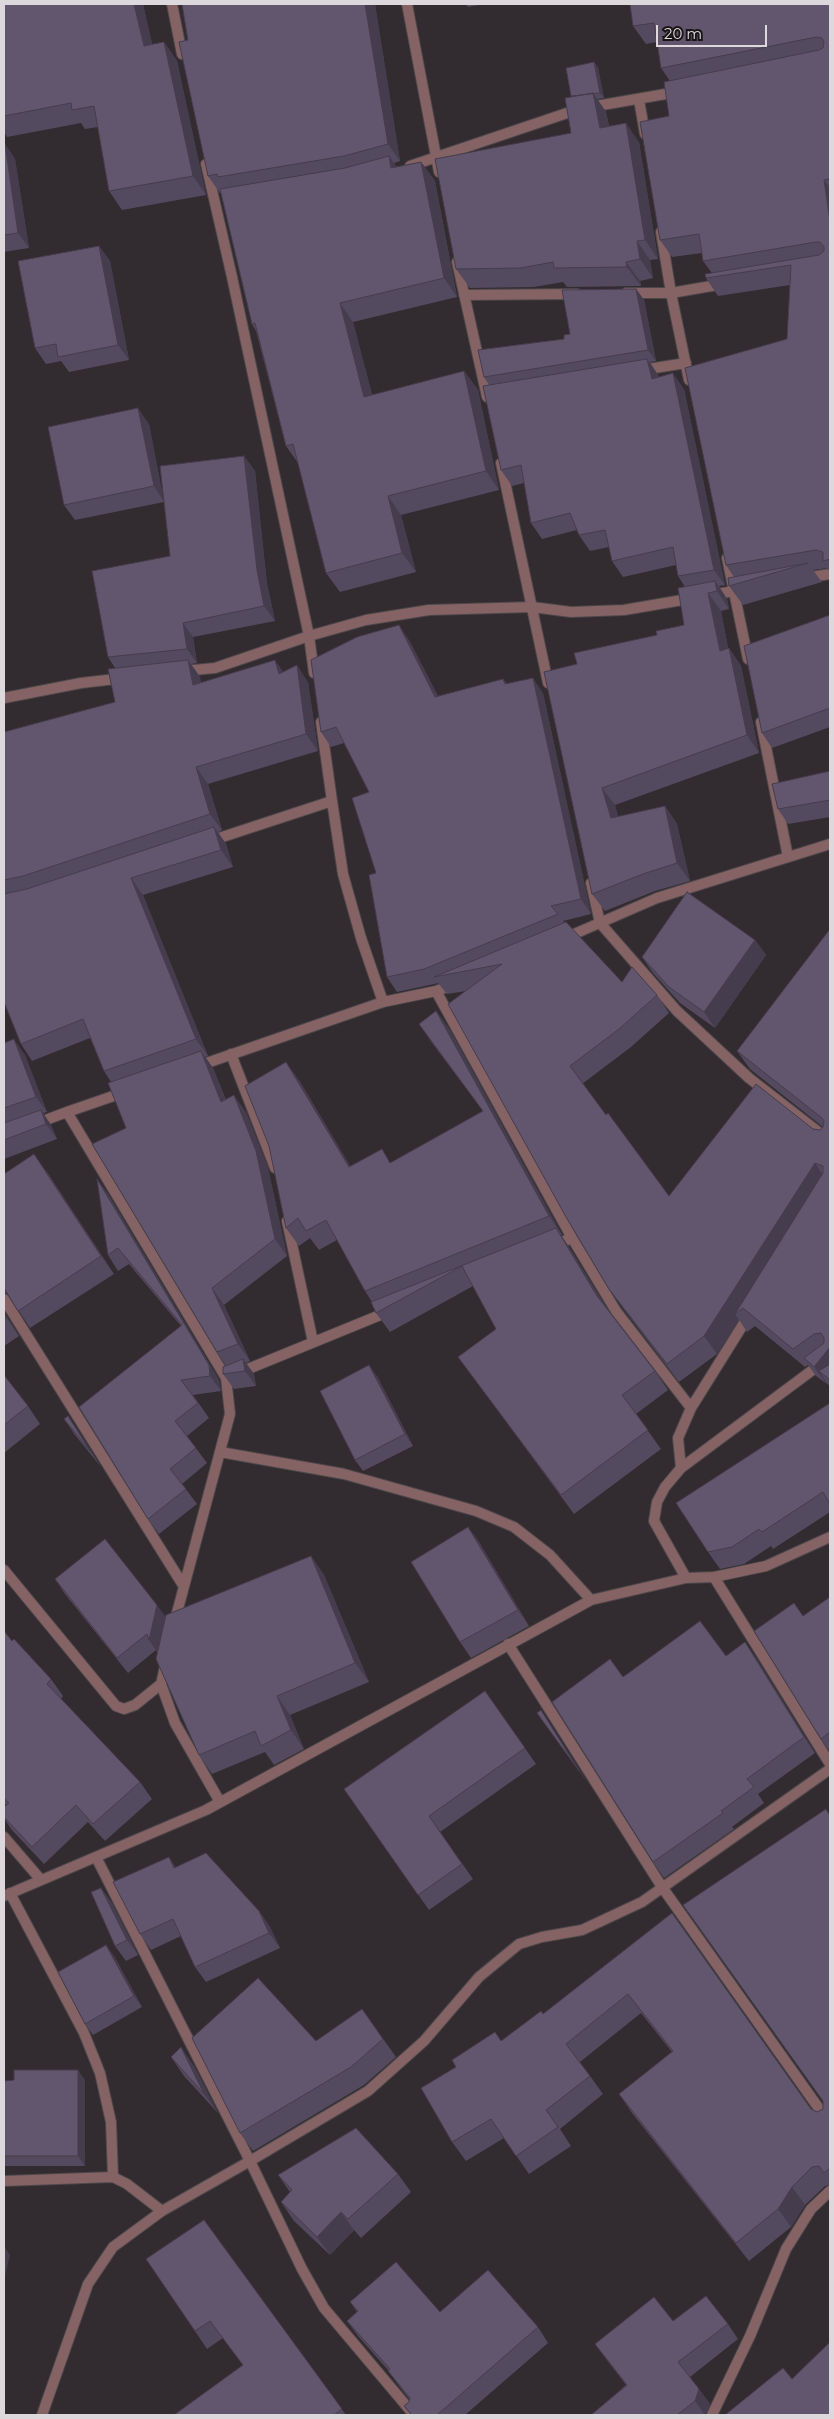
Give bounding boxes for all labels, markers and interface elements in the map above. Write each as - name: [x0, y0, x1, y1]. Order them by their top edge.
- scale bar: [659, 15, 770, 47]
- text: 20 m: [664, 24, 702, 43]

